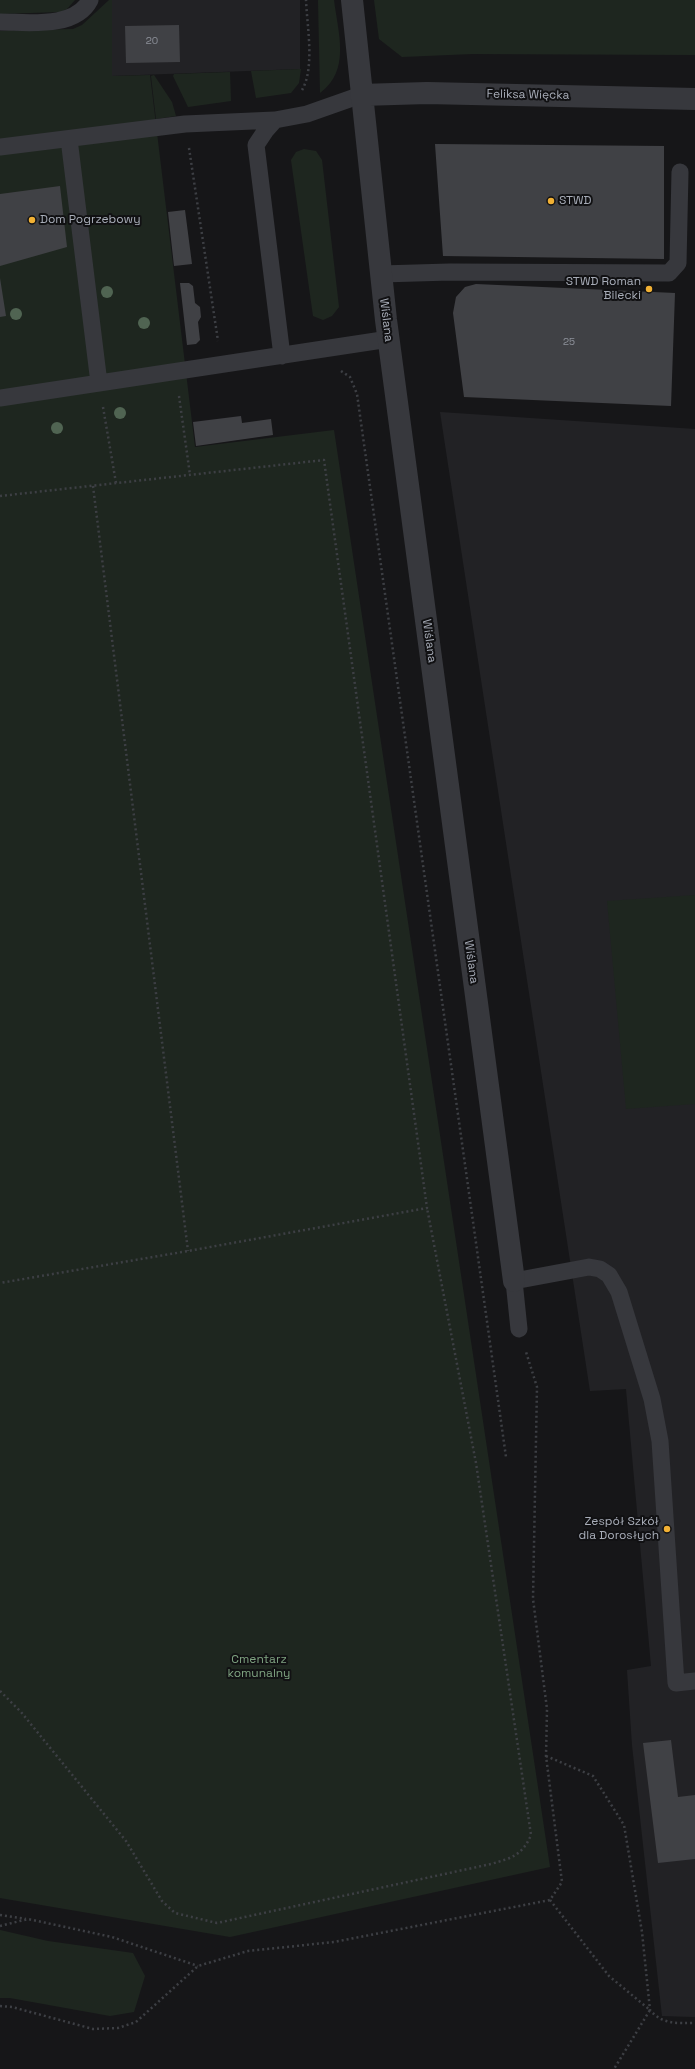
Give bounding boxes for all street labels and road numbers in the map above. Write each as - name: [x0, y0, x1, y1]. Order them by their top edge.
- street label: Feliksa Więcka: [486, 87, 570, 103]
- street label: Wiślana: [376, 297, 396, 343]
- street label: Wiślana: [419, 618, 439, 664]
- street label: Wiślana: [461, 939, 481, 985]

